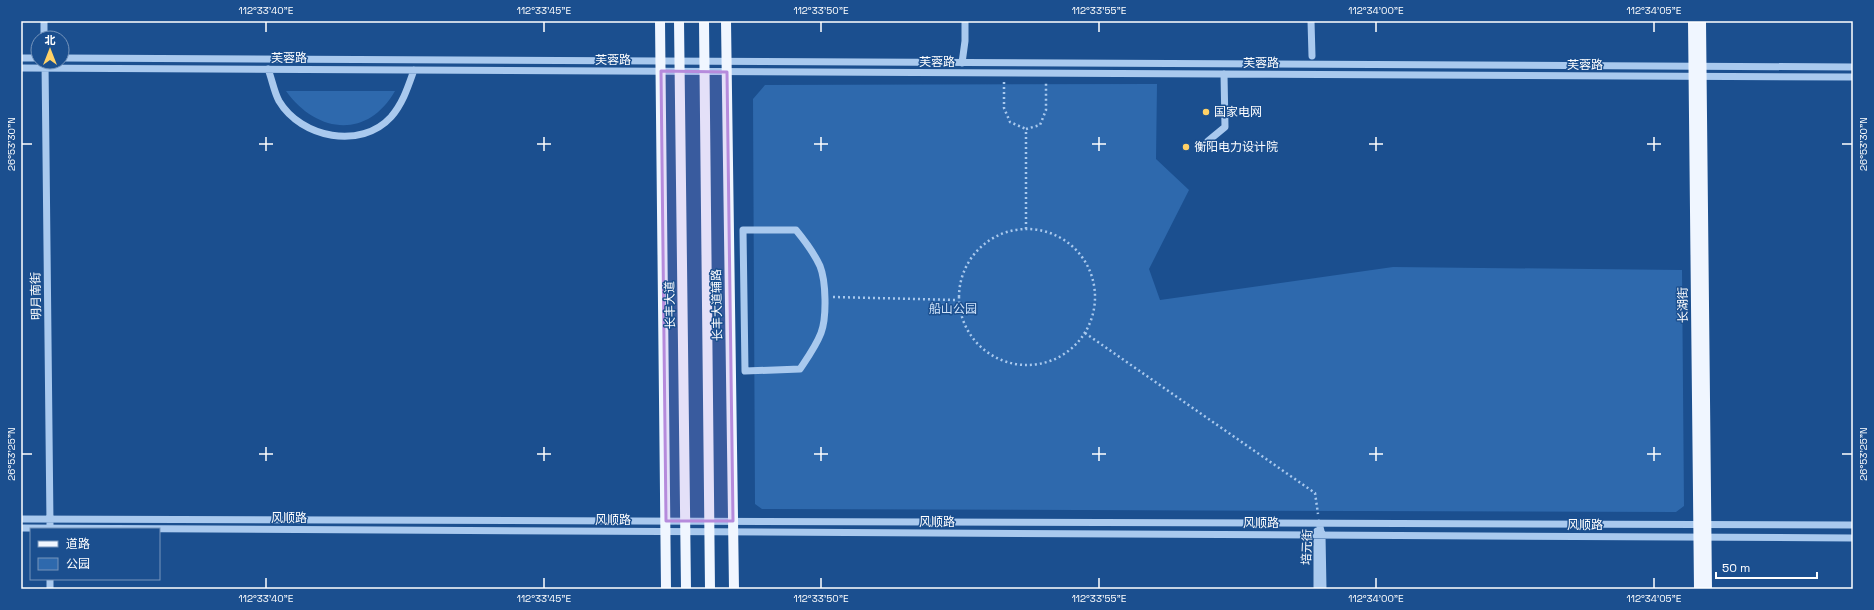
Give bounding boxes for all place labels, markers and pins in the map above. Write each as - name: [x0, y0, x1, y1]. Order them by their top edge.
- place label: 国家电网: [1214, 104, 1262, 120]
- marker: 国家电网: [1201, 107, 1211, 117]
- place label: 衡阳电力设计院: [1194, 139, 1278, 155]
- marker: 衡阳电力设计院: [1181, 142, 1191, 152]

